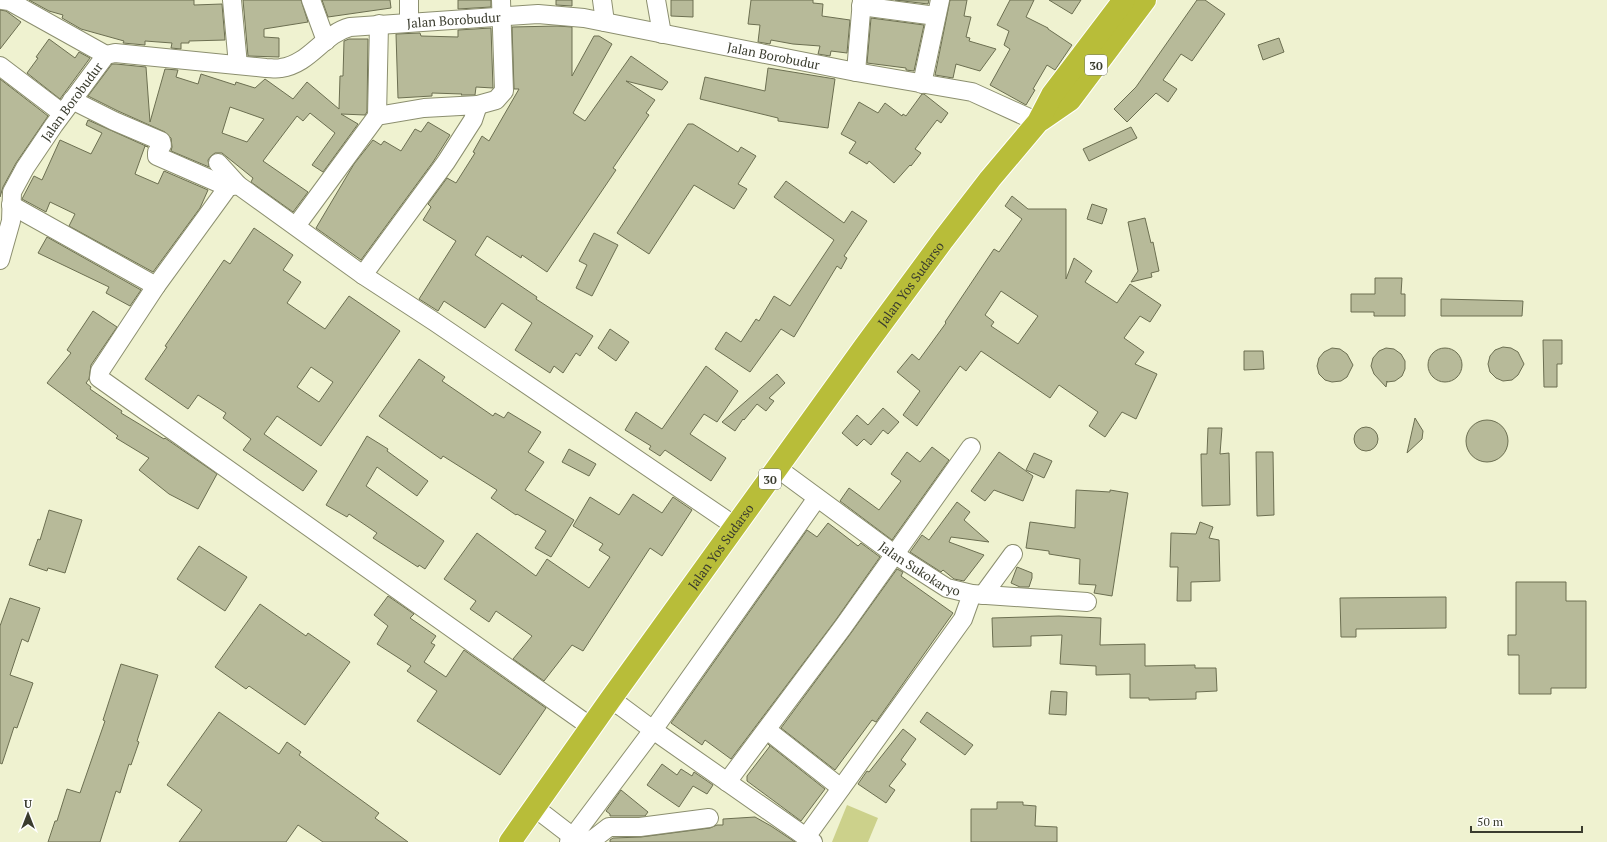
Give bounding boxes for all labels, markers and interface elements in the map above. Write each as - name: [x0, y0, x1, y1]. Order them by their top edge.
- street label: Jalan Borobudur: [406, 8, 501, 32]
- street label: Jalan Borobudur: [726, 38, 821, 74]
- road number: 30: [1085, 55, 1107, 75]
- street label: Jalan Borobudur: [37, 58, 107, 145]
- street label: Jalan Yos Sudarso: [873, 238, 948, 330]
- road number: 30: [759, 469, 781, 489]
- street label: Jalan Yos Sudarso: [684, 500, 758, 593]
- street label: Jalan Sukokaryo: [875, 537, 962, 600]
- north arrow: [8, 794, 48, 834]
- text: U: [24, 797, 32, 811]
- scale bar: [1471, 808, 1582, 834]
- text: 50 m: [1477, 814, 1504, 829]

